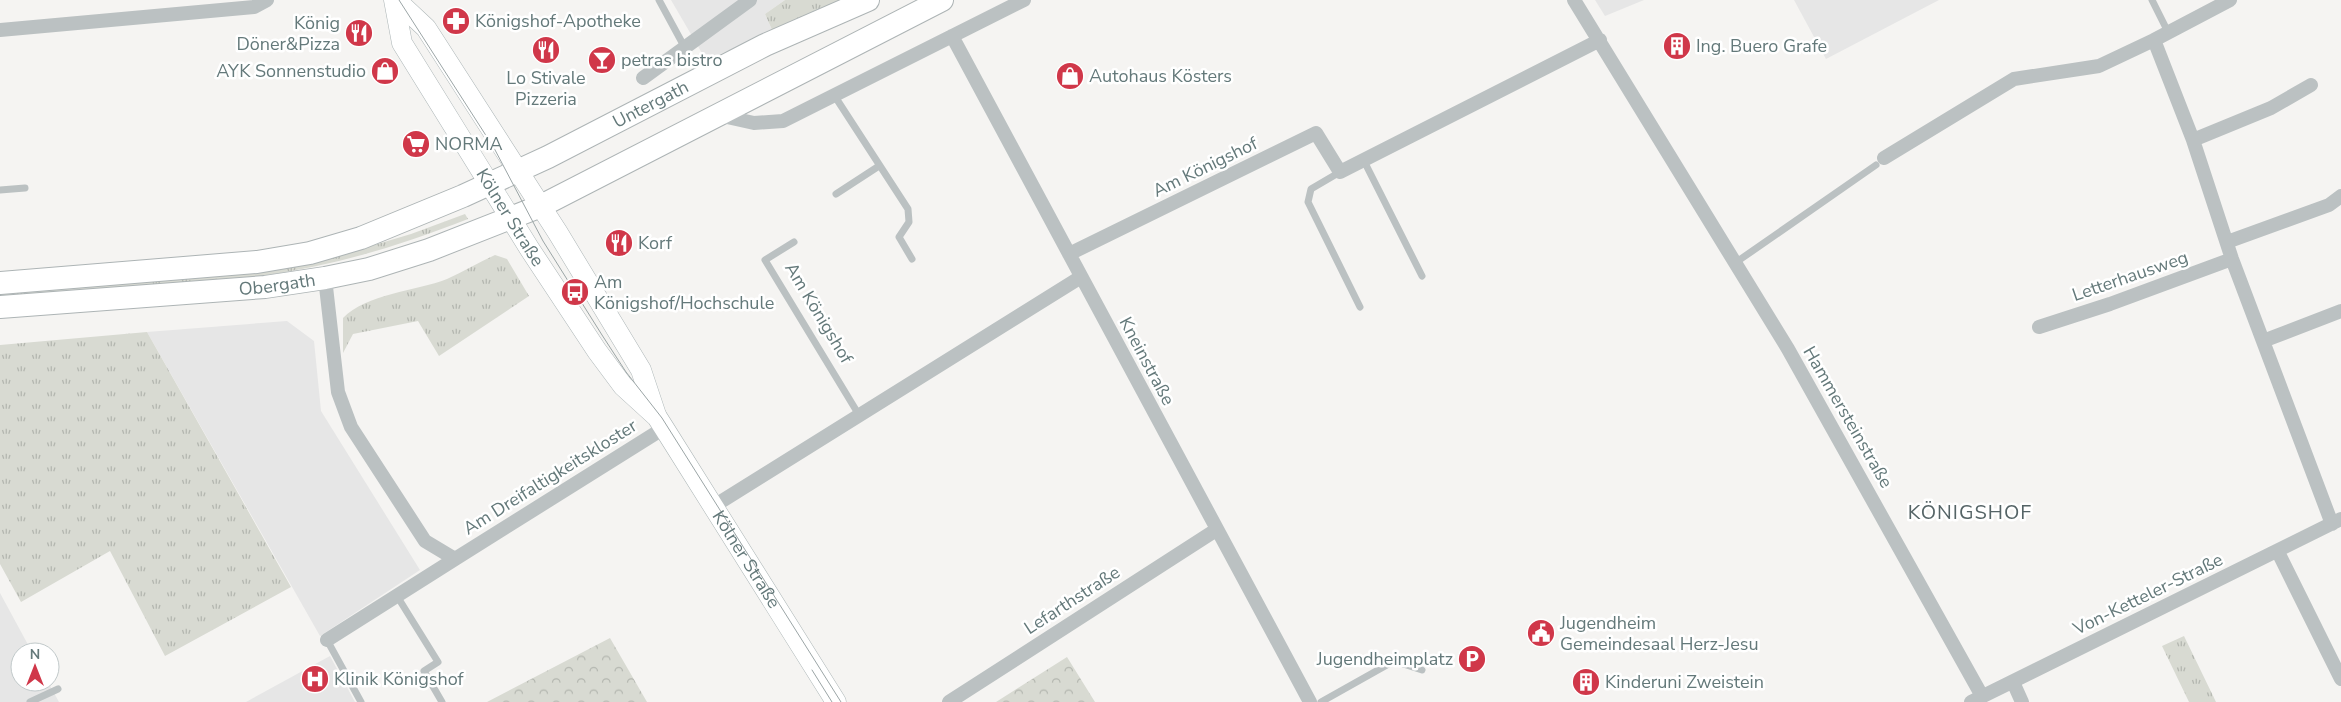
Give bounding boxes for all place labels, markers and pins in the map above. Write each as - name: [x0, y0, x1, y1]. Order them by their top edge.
- pharmacy icon: Königshof-Apotheke: [441, 6, 471, 36]
- place label: Königshof-Apotheke: [475, 9, 641, 33]
- place label: König Döner&Pizza: [236, 11, 340, 56]
- restaurant icon: König Döner&Pizza: [344, 18, 374, 48]
- building icon: Ing. Buero Grafe: [1662, 31, 1692, 61]
- place label: Ing. Buero Grafe: [1696, 34, 1827, 58]
- restaurant icon: Lo Stivale Pizzeria: [531, 35, 561, 65]
- bar icon: petras bistro: [587, 45, 617, 75]
- place label: petras bistro: [621, 48, 722, 72]
- shop icon: AYK Sonnenstudio: [370, 56, 400, 86]
- place label: AYK Sonnenstudio: [216, 59, 366, 83]
- shop icon: Autohaus Kösters: [1055, 61, 1085, 91]
- place label: Autohaus Kösters: [1089, 64, 1232, 88]
- place label: Lo Stivale Pizzeria: [506, 66, 586, 111]
- supermarket icon: NORMA: [401, 129, 431, 159]
- place label: NORMA: [435, 132, 503, 156]
- restaurant icon: Korf: [604, 228, 634, 258]
- place label: Korf: [638, 231, 673, 255]
- place label: Am Königshof/Hochschule: [594, 270, 774, 315]
- bus stop icon: Am Königshof/Hochschule: [560, 277, 590, 307]
- place label: Jugendheim Gemeindesaal Herz-Jesu: [1559, 611, 1759, 656]
- public building icon: Jugendheim Gemeindesaal Herz-Jesu: [1526, 618, 1556, 648]
- parking icon: Jugendheimplatz: [1457, 644, 1487, 674]
- place label: Jugendheimplatz: [1316, 647, 1453, 671]
- hospital icon: Klinik Königshof: [300, 664, 330, 694]
- place label: Klinik Königshof: [334, 667, 465, 691]
- building icon: Kinderuni Zweistein: [1571, 667, 1601, 697]
- place label: Kinderuni Zweistein: [1605, 670, 1764, 694]

